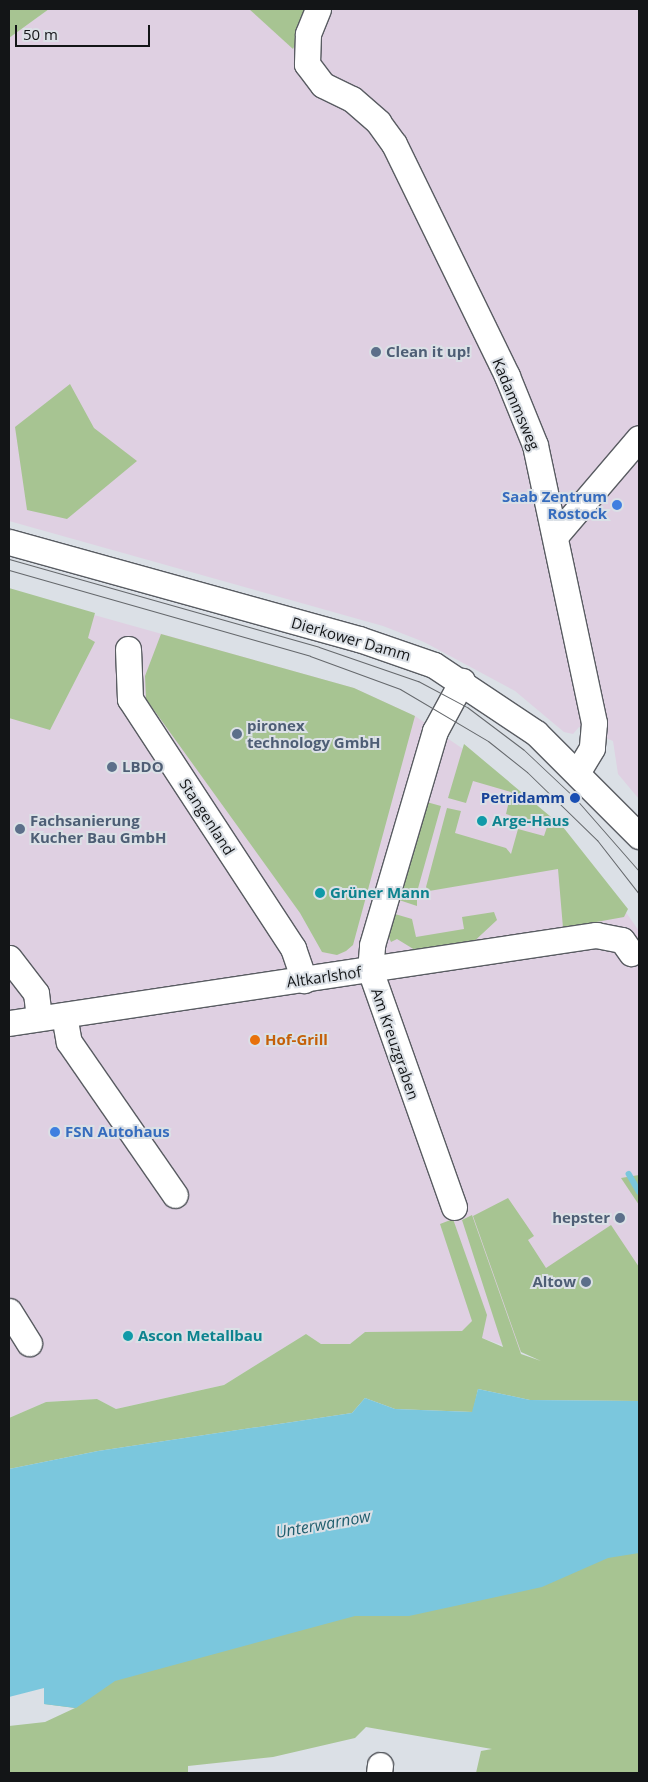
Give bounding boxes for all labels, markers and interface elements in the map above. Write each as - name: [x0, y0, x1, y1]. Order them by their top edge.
- scale bar: [18, 15, 152, 47]
- text: 50 m: [23, 24, 58, 44]
- place label: Clean it up!: [386, 343, 470, 361]
- marker: Clean it up!: [370, 346, 382, 358]
- street label: Kadammsweg: [489, 355, 543, 453]
- place label: Saab Zentrum Rostock: [502, 487, 607, 522]
- marker: Saab Zentrum Rostock: [611, 499, 623, 511]
- street label: Dierkower Damm: [289, 613, 413, 665]
- place label: pironex technology GmbH: [247, 716, 380, 751]
- marker: pironex technology GmbH: [231, 728, 243, 740]
- place label: LBDO: [122, 758, 164, 776]
- marker: LBDO: [106, 761, 118, 773]
- street label: Stangenland: [176, 775, 238, 859]
- place label: Petridamm: [481, 789, 565, 807]
- marker: Petridamm: [569, 792, 581, 804]
- place label: Fachsanierung Kucher Bau GmbH: [30, 811, 166, 846]
- place label: Arge-Haus: [492, 812, 569, 830]
- marker: Arge-Haus: [476, 815, 488, 827]
- marker: Fachsanierung Kucher Bau GmbH: [14, 823, 26, 835]
- place label: Grüner Mann: [330, 884, 430, 902]
- marker: Grüner Mann: [314, 887, 326, 899]
- street label: Altkarlshof: [286, 963, 362, 991]
- street label: Am Kreuzgraben: [368, 986, 422, 1102]
- place label: Hof-Grill: [265, 1031, 328, 1049]
- marker: Hof-Grill: [249, 1034, 261, 1046]
- place label: FSN Autohaus: [65, 1123, 170, 1141]
- marker: FSN Autohaus: [49, 1126, 61, 1138]
- place label: hepster: [552, 1209, 610, 1227]
- marker: hepster: [614, 1212, 626, 1224]
- place label: Altow: [532, 1273, 576, 1291]
- marker: Altow: [580, 1276, 592, 1288]
- place label: Ascon Metallbau: [138, 1327, 263, 1345]
- marker: Ascon Metallbau: [122, 1330, 134, 1342]
- water label: Unterwarnow: [274, 1506, 372, 1542]

